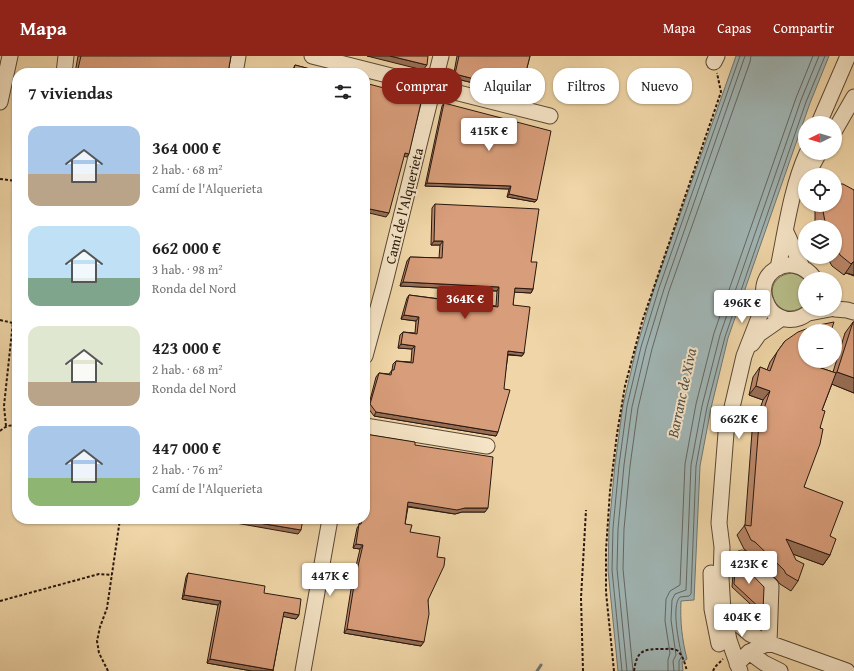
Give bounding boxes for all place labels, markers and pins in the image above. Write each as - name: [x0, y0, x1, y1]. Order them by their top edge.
- pin: 415K €: [456, 118, 522, 152]
- pin: 364K €: [432, 286, 498, 320]
- pin: 496K €: [709, 290, 775, 324]
- pin: 662K €: [706, 406, 772, 440]
- pin: 423K €: [716, 551, 782, 585]
- pin: 447K €: [297, 563, 363, 597]
- pin: 404K €: [709, 604, 775, 638]

